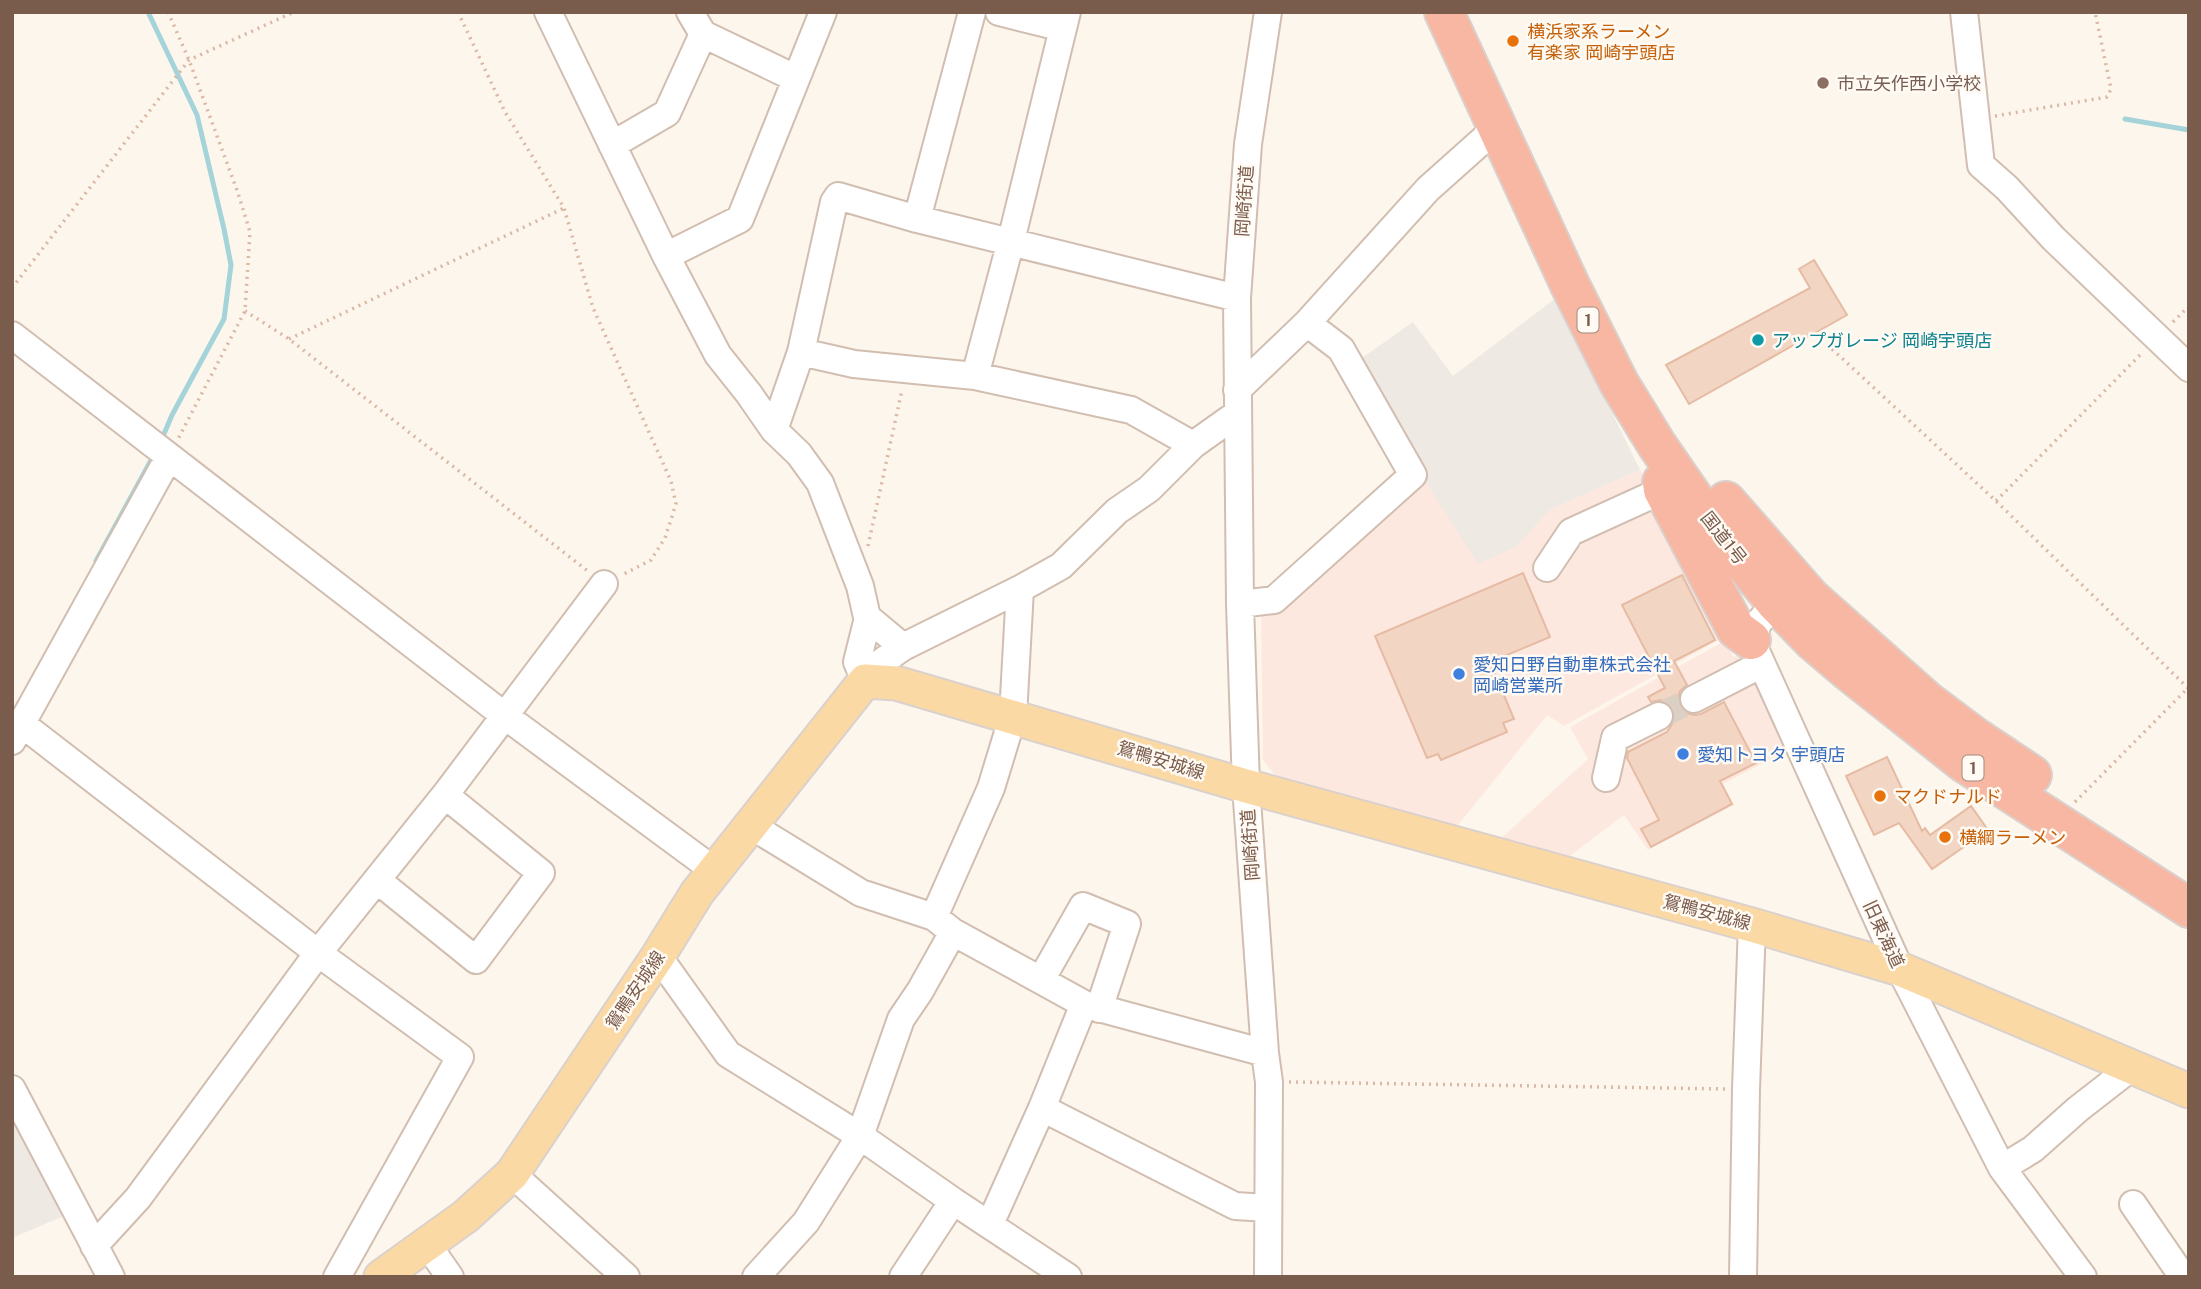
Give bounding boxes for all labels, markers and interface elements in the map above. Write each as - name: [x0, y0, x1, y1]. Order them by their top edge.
- place label: 横浜家系ラーメン 有楽家 岡崎宇頭店: [1527, 21, 1675, 63]
- marker: 横浜家系ラーメン 有楽家 岡崎宇頭店: [1505, 33, 1521, 49]
- place label: 市立矢作西小学校: [1837, 73, 1981, 94]
- marker: 市立矢作西小学校: [1815, 75, 1831, 91]
- street label: 岡崎街道: [1231, 164, 1257, 238]
- road number: 1: [1578, 308, 1598, 332]
- place label: アップガレージ 岡崎宇頭店: [1772, 330, 1992, 351]
- marker: アップガレージ 岡崎宇頭店: [1750, 332, 1766, 348]
- street label: 国道1号: [1697, 507, 1751, 569]
- place label: 愛知日野自動車株式会社 岡崎営業所: [1473, 654, 1671, 696]
- marker: 愛知日野自動車株式会社 岡崎営業所: [1451, 666, 1467, 682]
- street label: 鴛鴨安城線: [1115, 737, 1207, 783]
- place label: 愛知トヨタ 宇頭店: [1697, 744, 1845, 765]
- marker: 愛知トヨタ 宇頭店: [1675, 746, 1691, 762]
- road number: 1: [1962, 755, 1983, 780]
- place label: マクドナルド: [1894, 786, 2002, 807]
- marker: マクドナルド: [1872, 788, 1888, 804]
- street label: 岡崎街道: [1237, 808, 1263, 882]
- place label: 横綱ラーメン: [1959, 827, 2066, 848]
- marker: 横綱ラーメン: [1937, 829, 1953, 845]
- street label: 鴛鴨安城線: [1661, 890, 1753, 934]
- street label: 旧東海道: [1859, 897, 1909, 971]
- street label: 鴛鴨安城線: [601, 947, 669, 1033]

